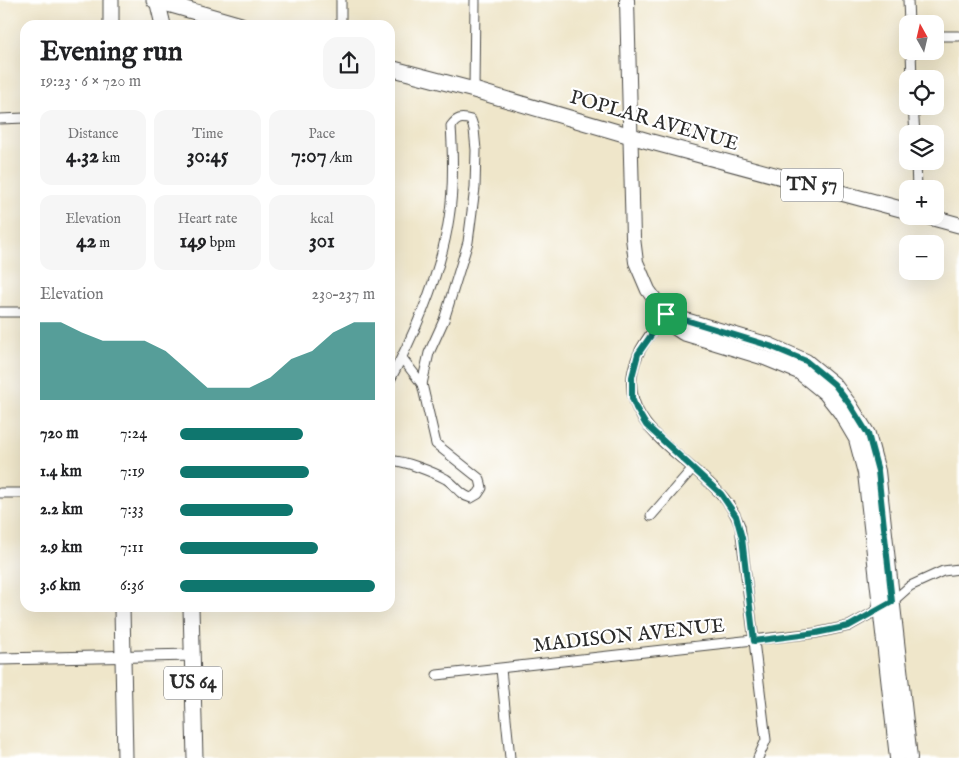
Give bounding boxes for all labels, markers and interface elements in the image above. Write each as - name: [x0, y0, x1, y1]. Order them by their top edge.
- north arrow: [899, 15, 944, 60]
- map controls: [899, 15, 944, 280]
- text: Evening run: [40, 35, 183, 70]
- button: share: [323, 37, 375, 89]
- button: locate: [899, 70, 944, 115]
- text: 19:23 · 6 × 720 m: [40, 72, 141, 92]
- street label: POPLAR AVENUE: [567, 85, 741, 157]
- text: Distance: [68, 125, 118, 143]
- text: Time: [192, 125, 223, 143]
- text: Pace: [309, 125, 335, 143]
- button: layers: [899, 125, 944, 170]
- text: 4.32: [66, 143, 99, 170]
- text: 30:45: [187, 143, 228, 170]
- text: 7:07: [291, 143, 327, 170]
- text: km: [99, 149, 120, 167]
- text: /km: [327, 149, 353, 167]
- road number: TN 57: [781, 168, 843, 202]
- button: +: [899, 180, 944, 225]
- text: Elevation: [65, 210, 121, 228]
- text: Heart rate: [178, 210, 237, 228]
- text: kcal: [310, 210, 334, 228]
- text: 42: [76, 228, 96, 255]
- text: 149: [179, 228, 207, 255]
- text: 301: [309, 228, 335, 255]
- text: m: [96, 234, 110, 252]
- text: bpm: [207, 234, 236, 252]
- button: −: [899, 235, 944, 280]
- text: Elevation: [40, 285, 103, 305]
- text: 230–237 m: [311, 285, 375, 305]
- pin: [645, 293, 687, 335]
- icon: arrive: [652, 300, 680, 328]
- text: 720 m: [40, 424, 79, 444]
- text: 7:24: [120, 424, 147, 444]
- text: 1.4 km: [40, 462, 82, 482]
- text: 7:19: [120, 462, 145, 482]
- text: 2.2 km: [40, 500, 83, 520]
- text: 7:33: [120, 500, 144, 520]
- text: 2.9 km: [40, 538, 82, 558]
- text: 7:11: [120, 538, 144, 558]
- text: 3.6 km: [40, 576, 81, 596]
- text: 6:36: [120, 576, 144, 596]
- street label: MADISON AVENUE: [532, 613, 726, 659]
- road number: US 64: [164, 666, 222, 700]

